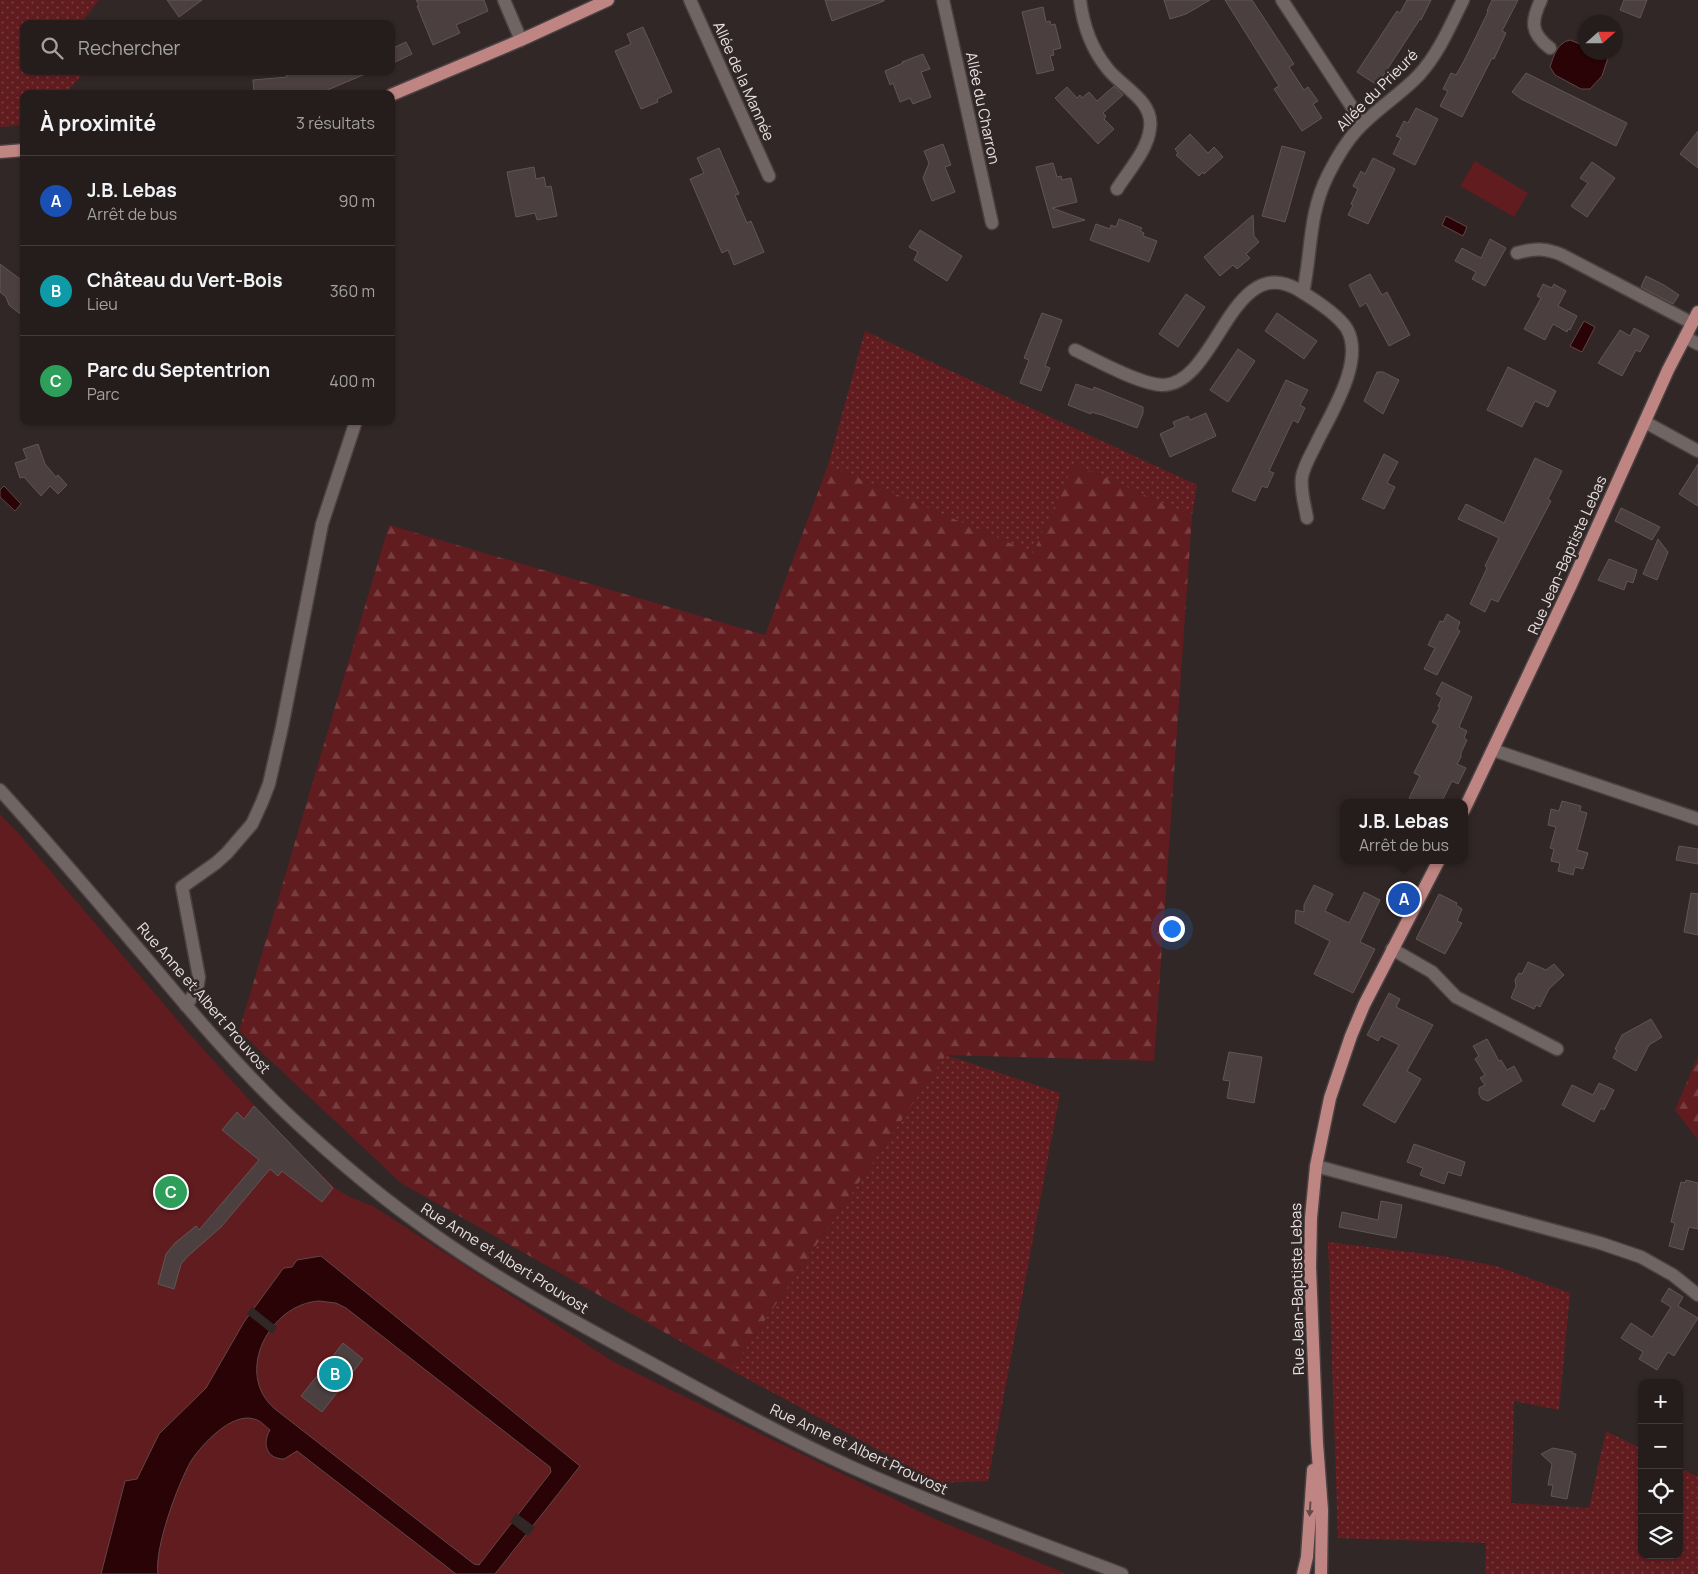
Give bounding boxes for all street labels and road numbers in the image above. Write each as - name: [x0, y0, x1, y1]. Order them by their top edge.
- street label: Allée de la Mannée: [708, 18, 780, 144]
- street label: Allée du Prieuré: [1332, 44, 1423, 135]
- street label: Allée du Charron: [961, 50, 1005, 166]
- street label: Rue Jean-Baptiste Lebas: [1522, 472, 1612, 638]
- street label: Rue Anne et Albert Prouvost: [132, 918, 276, 1078]
- street label: Rue Anne et Albert Prouvost: [417, 1198, 593, 1318]
- street label: Rue Jean-Baptiste Lebas: [1285, 1203, 1309, 1375]
- street label: Rue Anne et Albert Prouvost: [767, 1398, 951, 1500]

